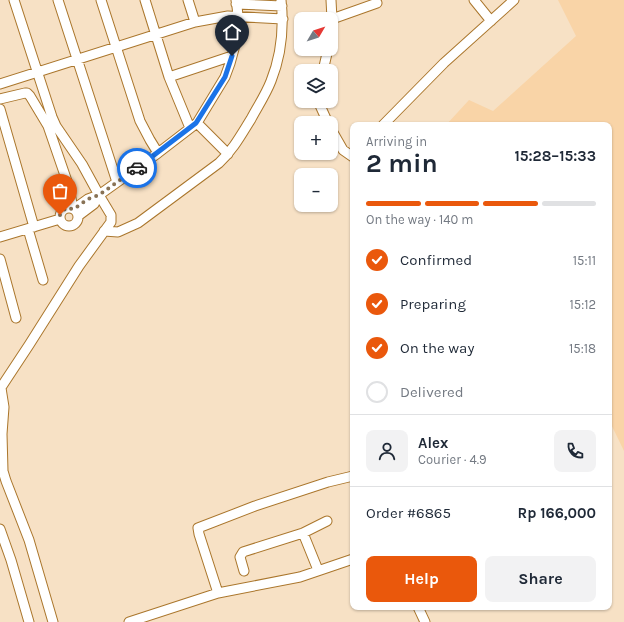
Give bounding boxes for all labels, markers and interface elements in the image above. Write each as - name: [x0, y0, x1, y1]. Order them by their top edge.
- north arrow: [294, 12, 338, 56]
- map controls: [294, 12, 338, 212]
- pin: [215, 15, 249, 56]
- icon: home: [221, 21, 243, 43]
- button: layers: [294, 64, 338, 108]
- button: +: [294, 116, 338, 160]
- text: Arriving in: [366, 134, 427, 149]
- text: 15:28–15:33: [514, 147, 596, 165]
- courier: [117, 148, 157, 188]
- text: 2 min: [366, 148, 438, 179]
- icon: car: [126, 157, 148, 179]
- button: −: [294, 168, 338, 212]
- pin: [43, 174, 77, 215]
- icon: bag: [49, 180, 71, 202]
- text: On the way · 140 m: [366, 212, 473, 227]
- icon: check: [366, 249, 388, 271]
- text: Confirmed: [400, 251, 472, 269]
- text: 15:11: [573, 253, 596, 268]
- icon: check: [366, 293, 388, 315]
- text: Preparing: [400, 295, 466, 313]
- text: 15:12: [570, 297, 596, 312]
- icon: check: [366, 337, 388, 359]
- text: On the way: [400, 339, 474, 357]
- text: 15:18: [569, 341, 596, 356]
- text: Delivered: [400, 383, 464, 401]
- button: person: [366, 430, 408, 472]
- button: phone: [554, 430, 596, 472]
- text: Alex: [418, 434, 448, 452]
- text: Courier · 4.9: [418, 452, 487, 467]
- text: Order #6865: [366, 504, 451, 522]
- text: Rp 166,000: [518, 504, 596, 522]
- button: Help: [366, 556, 477, 602]
- button: Share: [485, 556, 596, 602]

